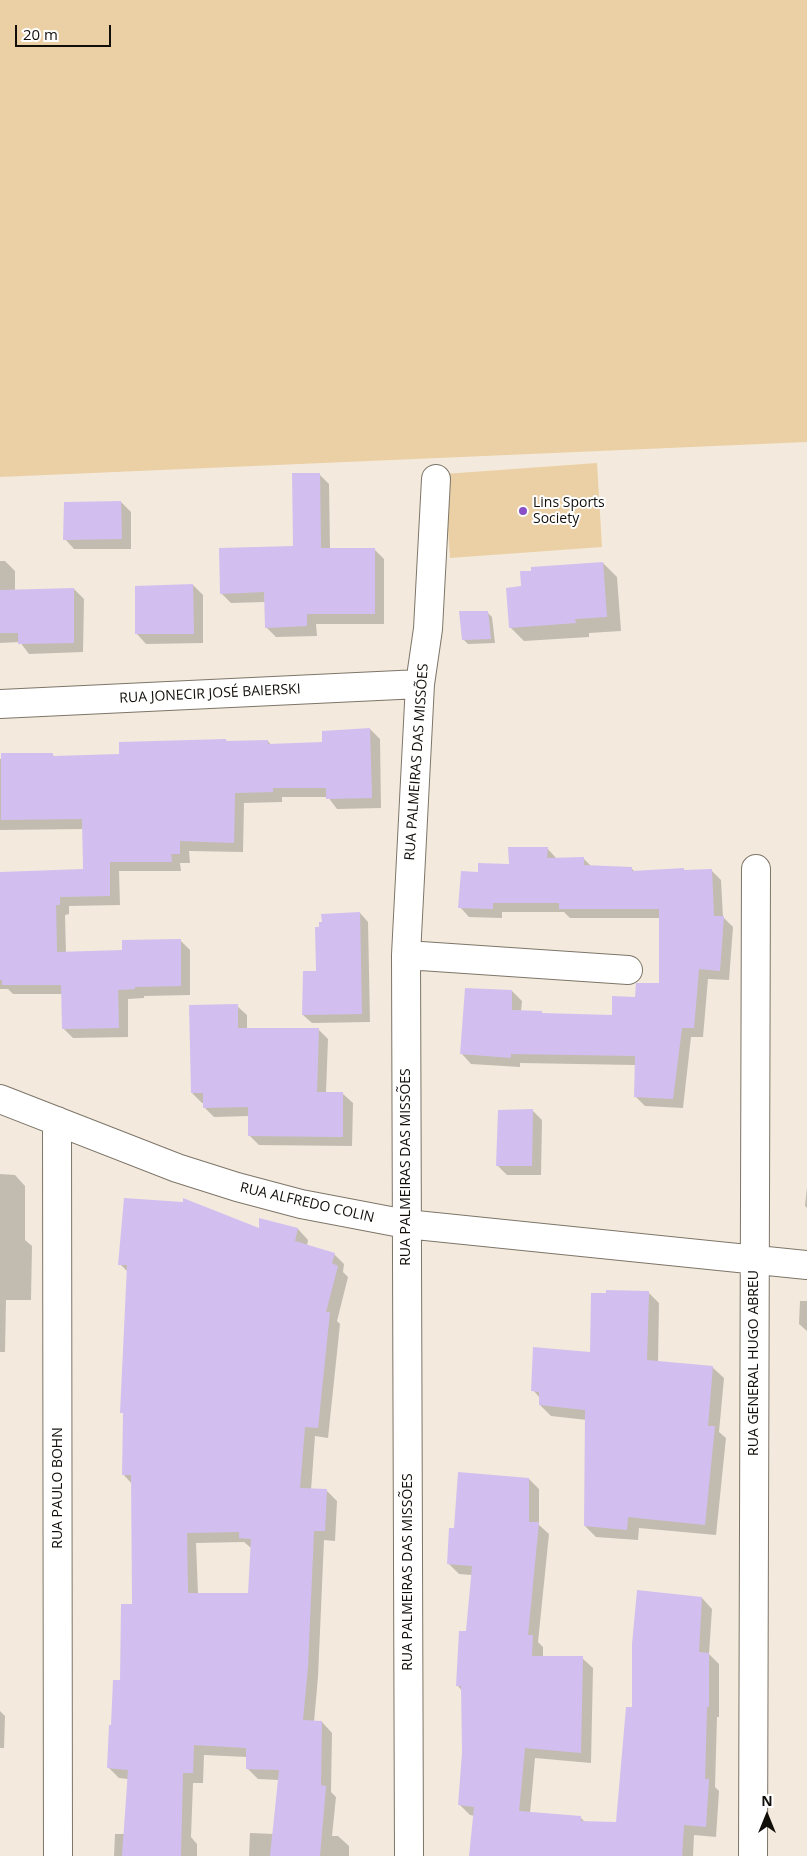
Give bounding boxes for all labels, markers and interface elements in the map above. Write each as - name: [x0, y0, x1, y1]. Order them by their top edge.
- scale bar: [18, 15, 114, 47]
- text: 20 m: [23, 24, 58, 44]
- place label: Lins Sports Society: [533, 495, 605, 528]
- marker: Lins Sports Society: [517, 505, 529, 517]
- street label: RUA PALMEIRAS DAS MISSÕES: [402, 663, 432, 861]
- street label: RUA JONECIR JOSÉ BAIERSKI: [119, 681, 301, 707]
- street label: RUA PALMEIRAS DAS MISSÕES: [398, 1068, 414, 1266]
- street label: RUA ALFREDO COLIN: [238, 1179, 376, 1227]
- street label: RUA GENERAL HUGO ABREU: [746, 1270, 762, 1456]
- street label: RUA PAULO BOHN: [50, 1427, 66, 1549]
- street label: RUA PALMEIRAS DAS MISSÕES: [400, 1473, 416, 1671]
- north arrow: [742, 1791, 792, 1841]
- text: N: [761, 1791, 773, 1810]

